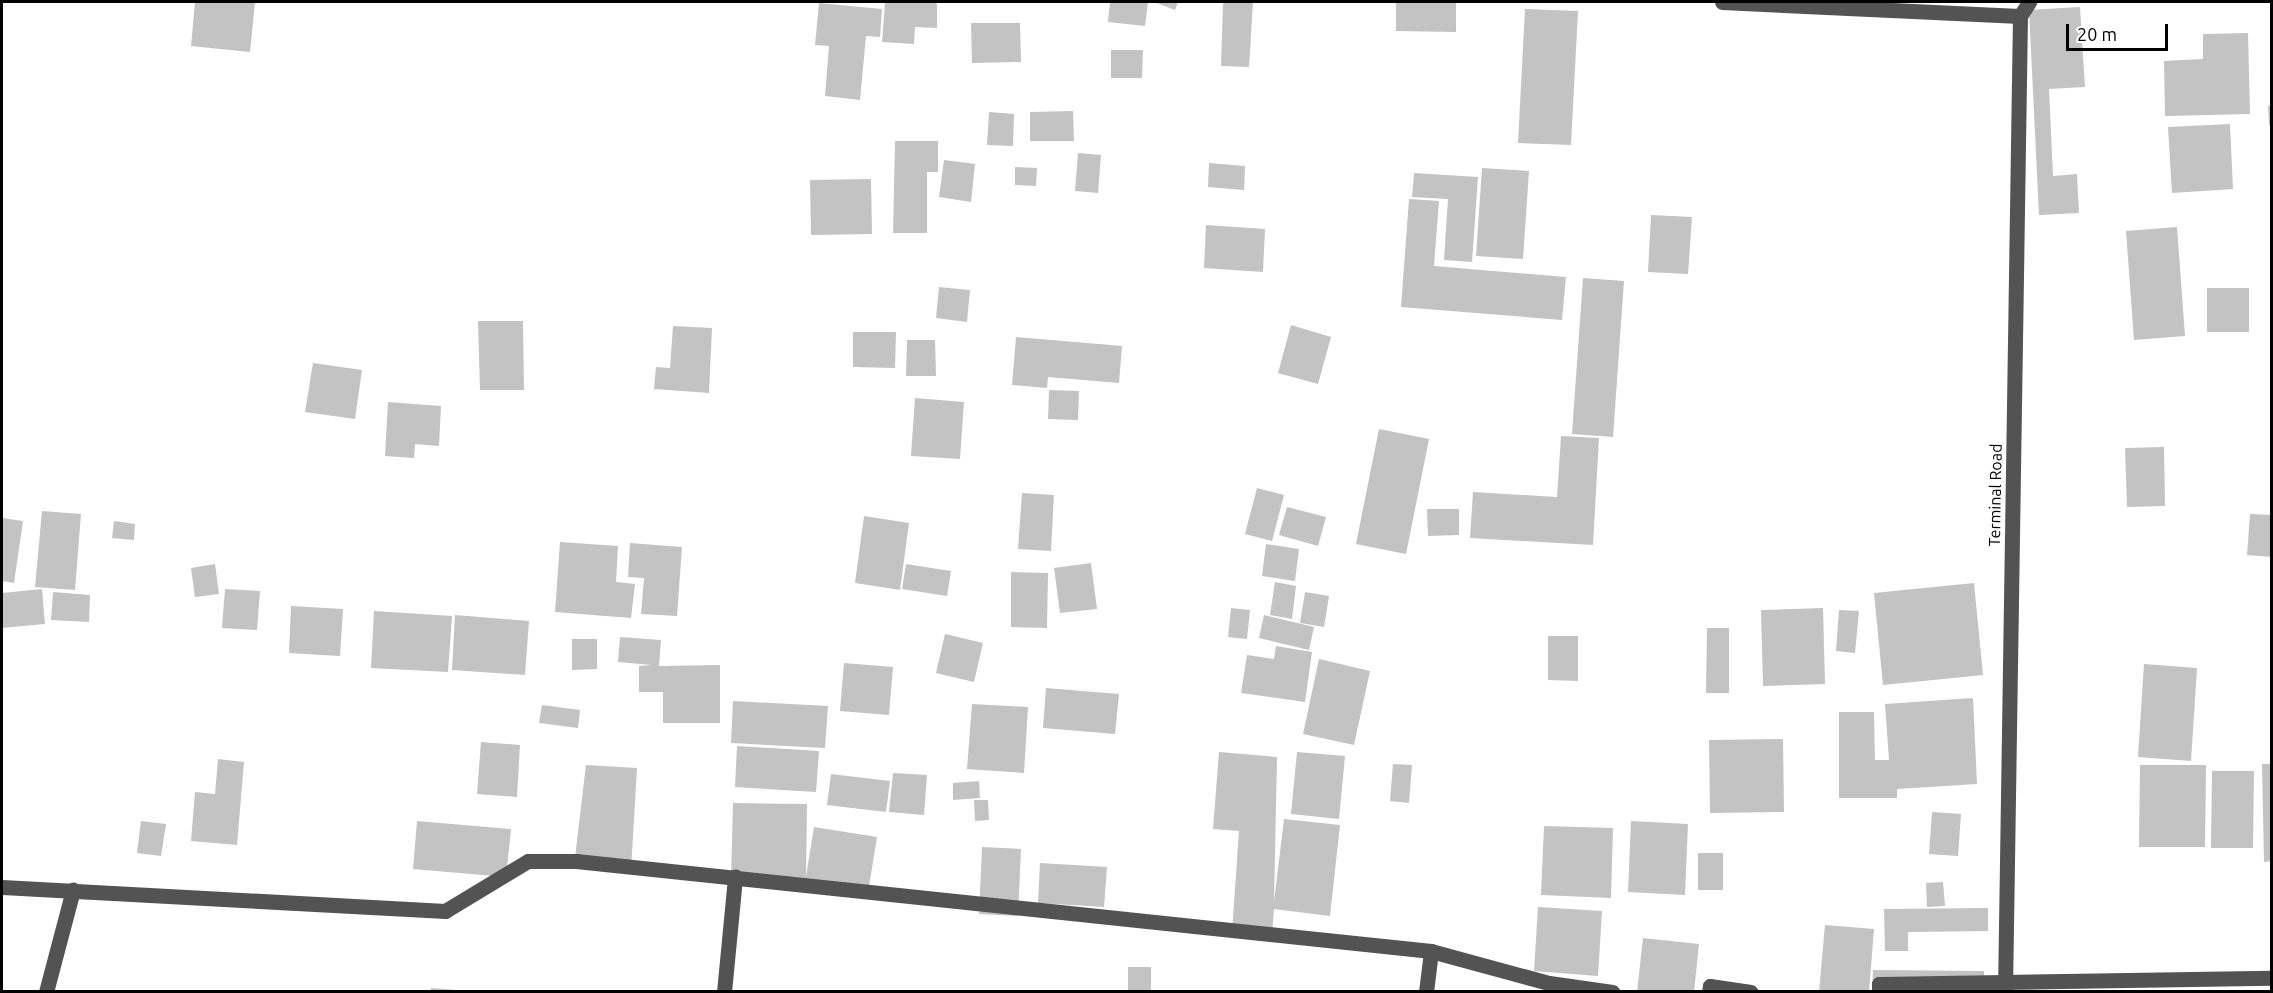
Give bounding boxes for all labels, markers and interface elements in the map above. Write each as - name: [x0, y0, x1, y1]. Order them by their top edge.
- scale bar: [2069, 12, 2171, 50]
- text: 20 m: [2077, 24, 2117, 44]
- street label: Terminal Road: [1985, 443, 2005, 547]

